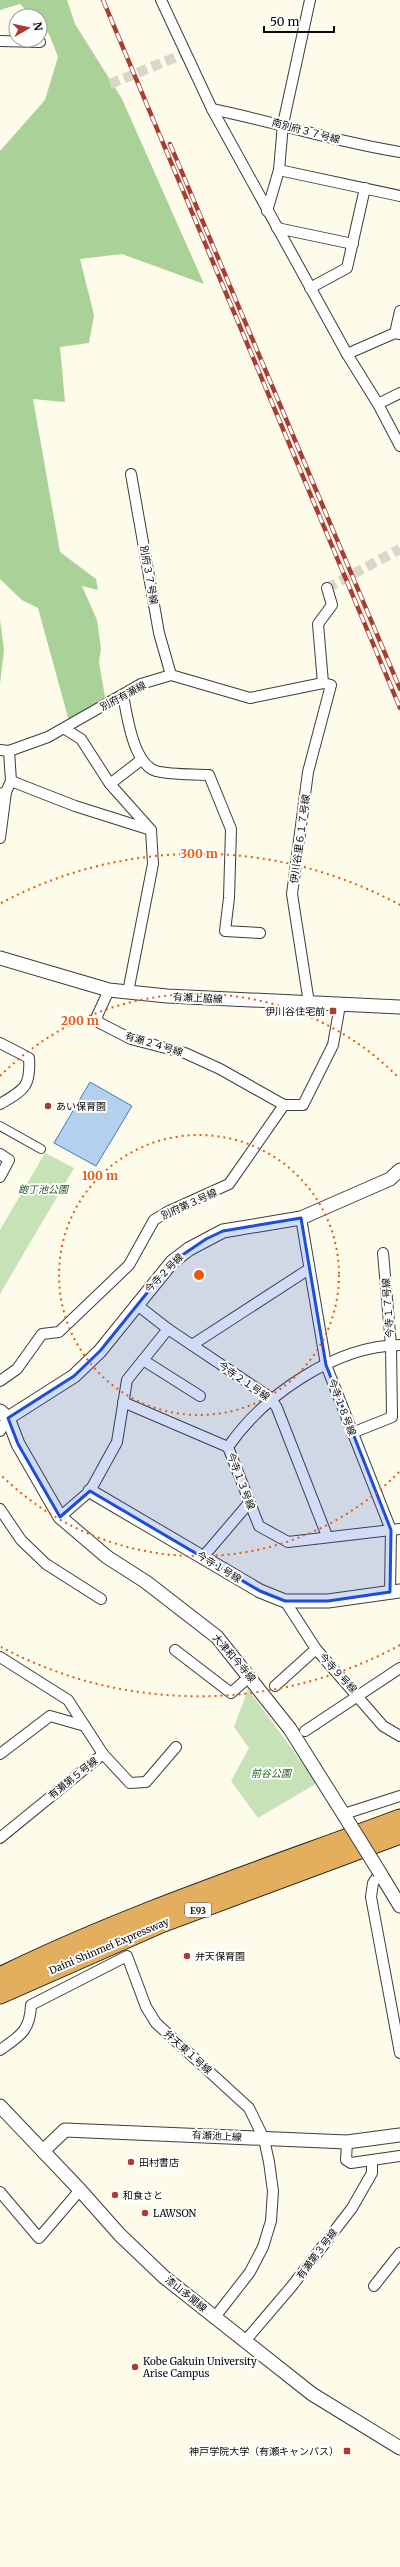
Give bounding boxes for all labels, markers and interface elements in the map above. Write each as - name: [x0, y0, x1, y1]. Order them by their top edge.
- north arrow: [8, 8, 48, 48]
- scale bar: [264, 8, 334, 34]
- text: 50 m: [270, 14, 299, 29]
- text: N: [30, 21, 46, 32]
- street label: 南別府３７号線: [271, 116, 341, 146]
- street label: 別府３７号線: [137, 544, 161, 606]
- street label: 別府有瀬線: [98, 679, 148, 713]
- street label: 伊川谷里６１７号線: [287, 794, 313, 884]
- text: 300 m: [180, 846, 218, 861]
- street label: 有瀬上脇線: [173, 990, 223, 1006]
- place label: 伊川谷住宅前: [265, 1005, 325, 1018]
- marker: 伊川谷住宅前: [328, 1006, 338, 1016]
- text: 200 m: [61, 1013, 99, 1028]
- street label: 有瀬２４号線: [123, 1029, 185, 1059]
- place label: あい保育園: [56, 1100, 106, 1113]
- marker: あい保育園: [43, 1101, 53, 1111]
- text: 100 m: [82, 1168, 118, 1183]
- park label: 鉋丁池公園: [18, 1183, 70, 1196]
- street label: 別府第３号線: [159, 1186, 219, 1222]
- street label: 今寺２号線: [142, 1251, 186, 1295]
- centre of rings: [192, 1268, 206, 1282]
- street label: 今寺１７号線: [379, 1278, 397, 1338]
- street label: 今寺２１号線: [216, 1358, 272, 1404]
- street label: 今寺１８号線: [325, 1377, 359, 1437]
- street label: 今寺１３号線: [224, 1451, 258, 1511]
- street label: 今寺１号線: [194, 1549, 244, 1585]
- street label: 大津和今寺線: [209, 1631, 259, 1685]
- street label: 今寺９号線: [316, 1650, 360, 1696]
- street label: 有瀬第５号線: [46, 1754, 100, 1802]
- park label: 前谷公園: [251, 1767, 293, 1780]
- road number: E93: [185, 1903, 211, 1917]
- street label: Daini Shinmei Expressway: [47, 1915, 171, 1977]
- place label: 弁天保育園: [195, 1950, 245, 1963]
- marker: 弁天保育園: [182, 1951, 192, 1961]
- street label: 弁天東１号線: [161, 2027, 215, 2077]
- street label: 有瀬池上線: [192, 2128, 242, 2144]
- place label: 田村書店: [139, 2156, 179, 2169]
- marker: 田村書店: [126, 2157, 136, 2167]
- place label: 和食さと: [123, 2189, 163, 2202]
- marker: 和食さと: [110, 2190, 120, 2200]
- place label: LAWSON: [153, 2207, 197, 2220]
- marker: LAWSON: [140, 2208, 150, 2218]
- street label: 有瀬第３号線: [294, 2226, 340, 2282]
- street label: 漆山多聞線: [162, 2273, 210, 2315]
- place label: Kobe Gakuin University Arise Campus: [142, 2355, 257, 2380]
- marker: Kobe Gakuin University Arise Campus: [130, 2362, 140, 2372]
- place label: 神戸学院大学（有瀬キャンパス）: [189, 2445, 339, 2458]
- marker: 神戸学院大学（有瀬キャンパス）: [342, 2446, 352, 2456]

